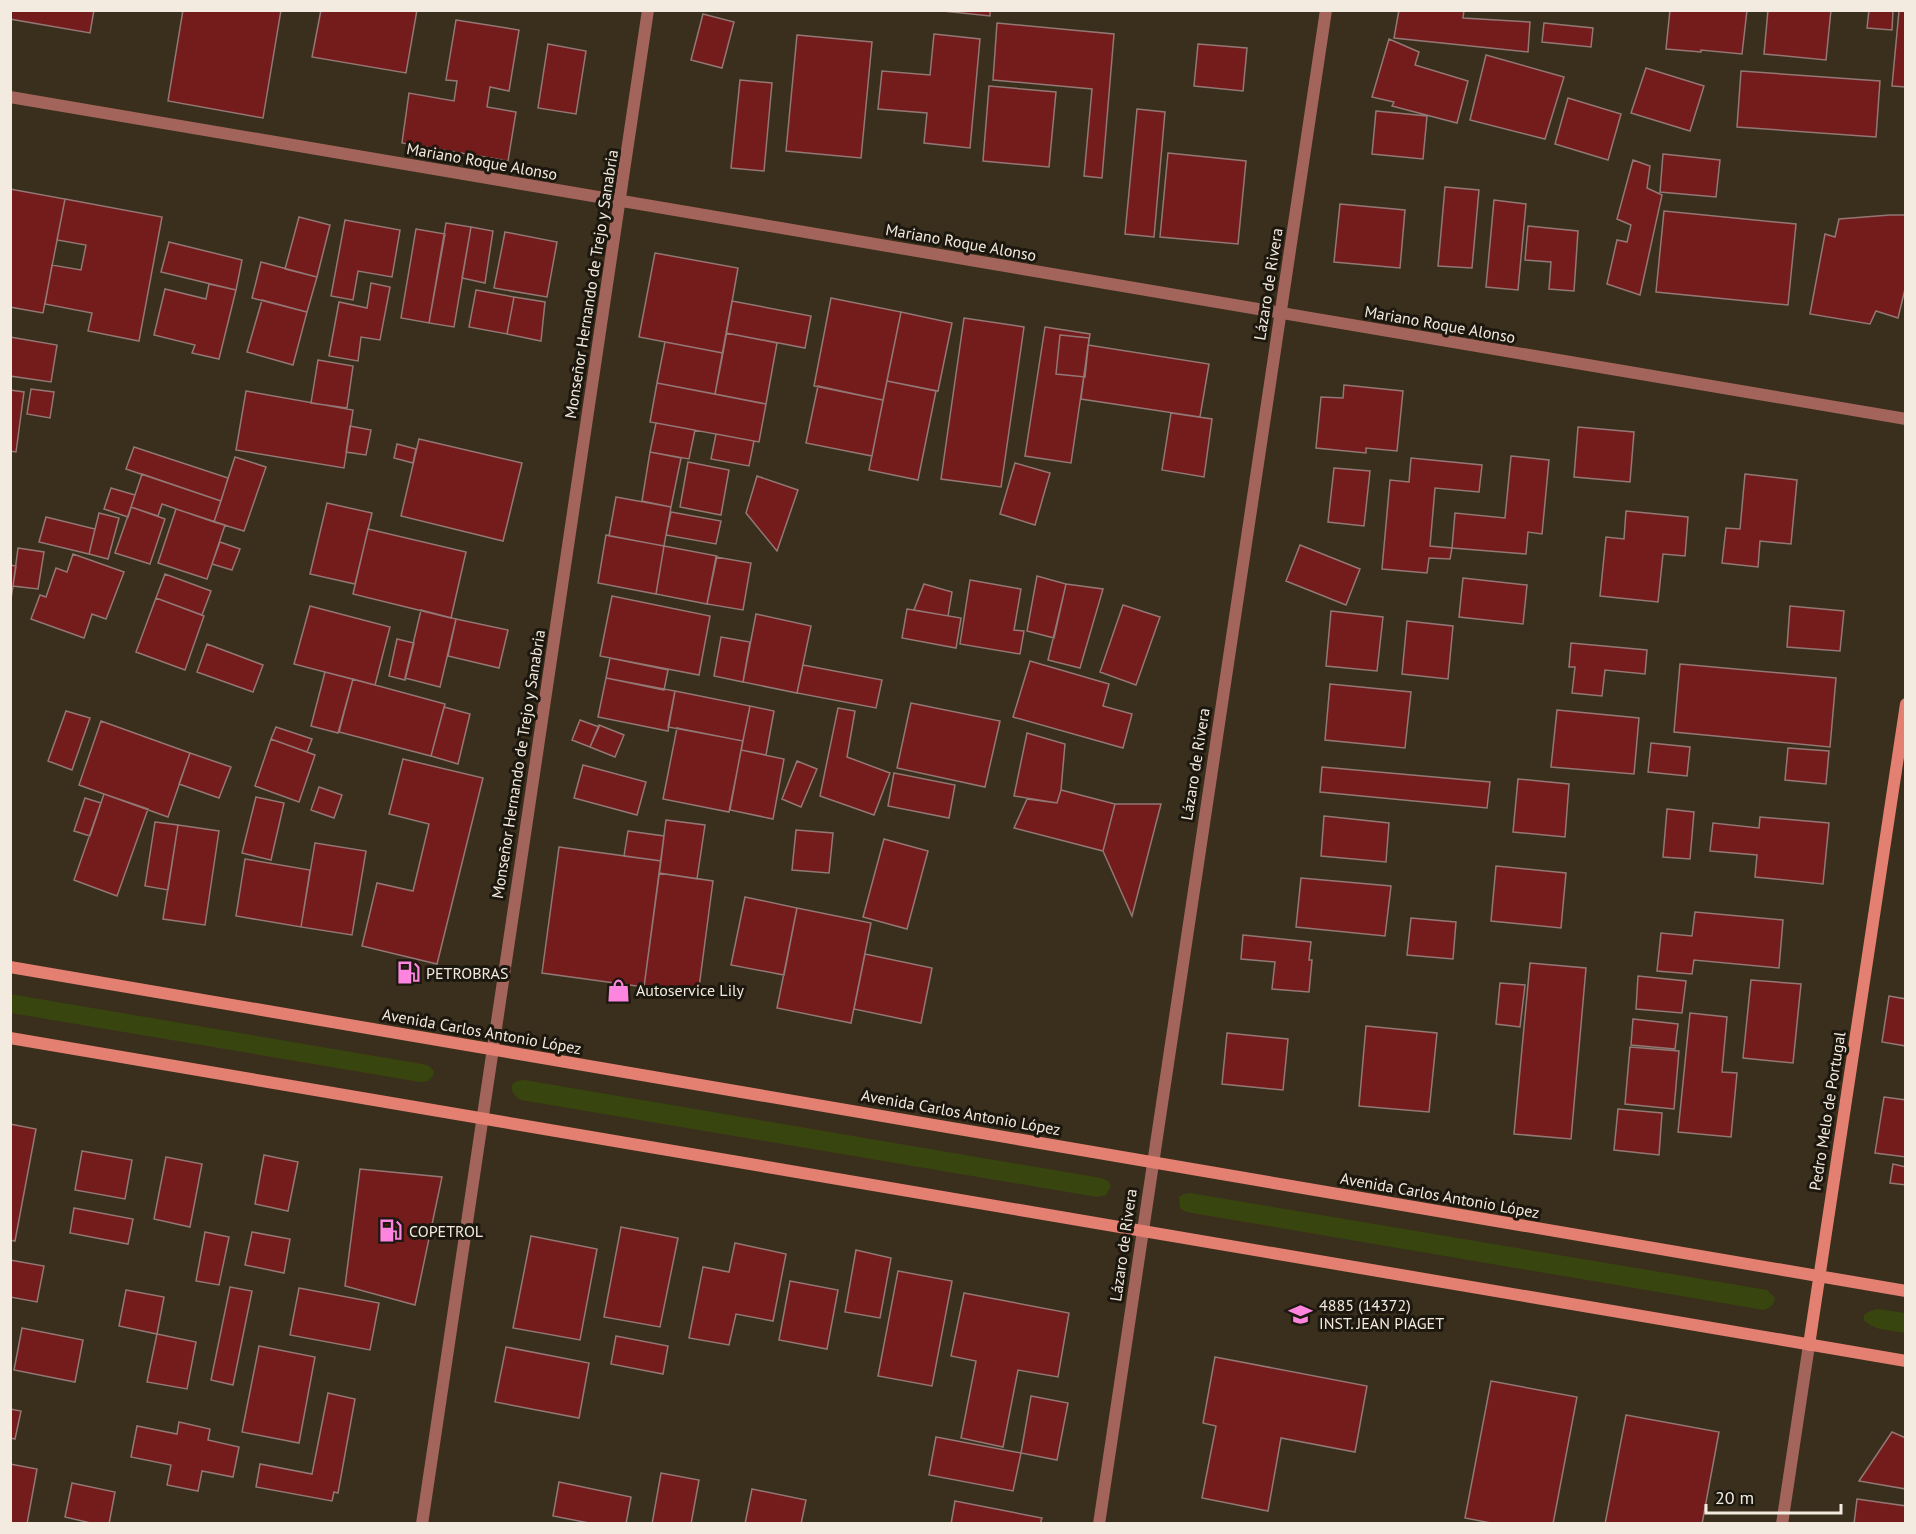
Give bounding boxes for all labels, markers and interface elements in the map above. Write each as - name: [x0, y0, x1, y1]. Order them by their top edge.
- street label: Mariano Roque Alonso: [405, 138, 559, 184]
- street label: Monseñor Hernando de Trejo y Sanabria: [560, 148, 622, 420]
- street label: Mariano Roque Alonso: [884, 219, 1038, 265]
- street label: Lázaro de Rivera: [1249, 226, 1287, 342]
- street label: Mariano Roque Alonso: [1363, 301, 1517, 347]
- street label: Monseñor Hernando de Trejo y Sanabria: [487, 628, 549, 900]
- street label: Lázaro de Rivera: [1176, 706, 1214, 822]
- fuel station icon: PETROBRAS: [395, 960, 421, 986]
- place label: PETROBRAS: [426, 963, 508, 983]
- shop icon: Autoservice Lily: [605, 977, 631, 1003]
- place label: Autoservice Lily: [636, 980, 745, 1000]
- street label: Avenida Carlos Antonio López: [381, 1004, 583, 1058]
- street label: Pedro Melo de Portugal: [1805, 1030, 1850, 1192]
- street label: Avenida Carlos Antonio López: [860, 1085, 1062, 1139]
- street label: Avenida Carlos Antonio López: [1339, 1168, 1541, 1222]
- street label: Lázaro de Rivera: [1105, 1187, 1141, 1303]
- fuel station icon: COPETROL: [378, 1218, 404, 1244]
- place label: COPETROL: [409, 1221, 483, 1241]
- place label: 4885 (14372) INST. JEAN PIAGET: [1319, 1295, 1444, 1333]
- school or university icon: 4885 (14372) INST. JEAN PIAGET: [1288, 1301, 1314, 1327]
- scale bar: [1706, 1477, 1841, 1515]
- text: 20 m: [1715, 1486, 1754, 1509]

